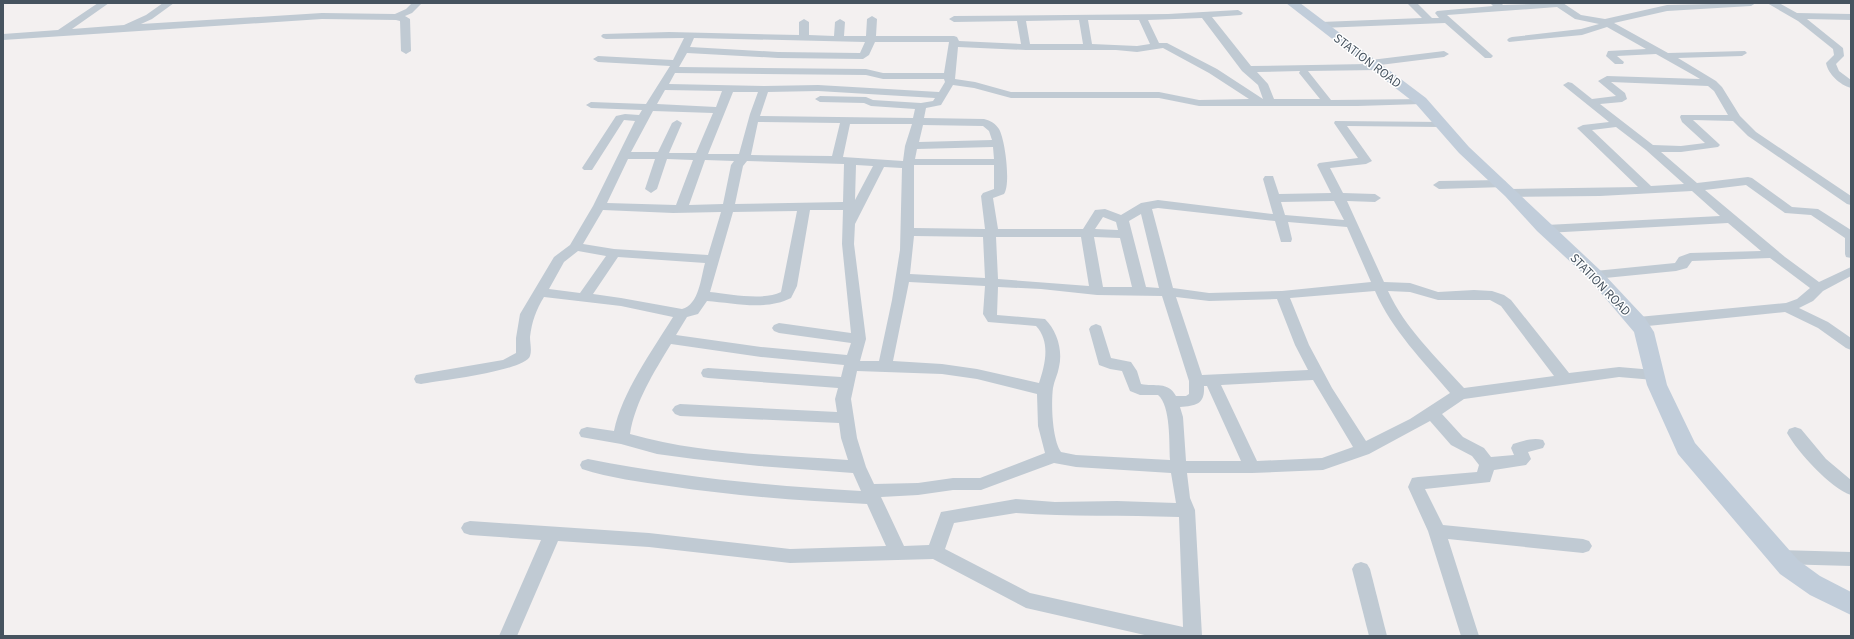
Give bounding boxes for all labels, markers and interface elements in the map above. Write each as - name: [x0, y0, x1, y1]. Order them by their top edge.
- street label: STATION ROAD: [1330, 29, 1405, 92]
- street label: STATION ROAD: [1566, 250, 1635, 320]

